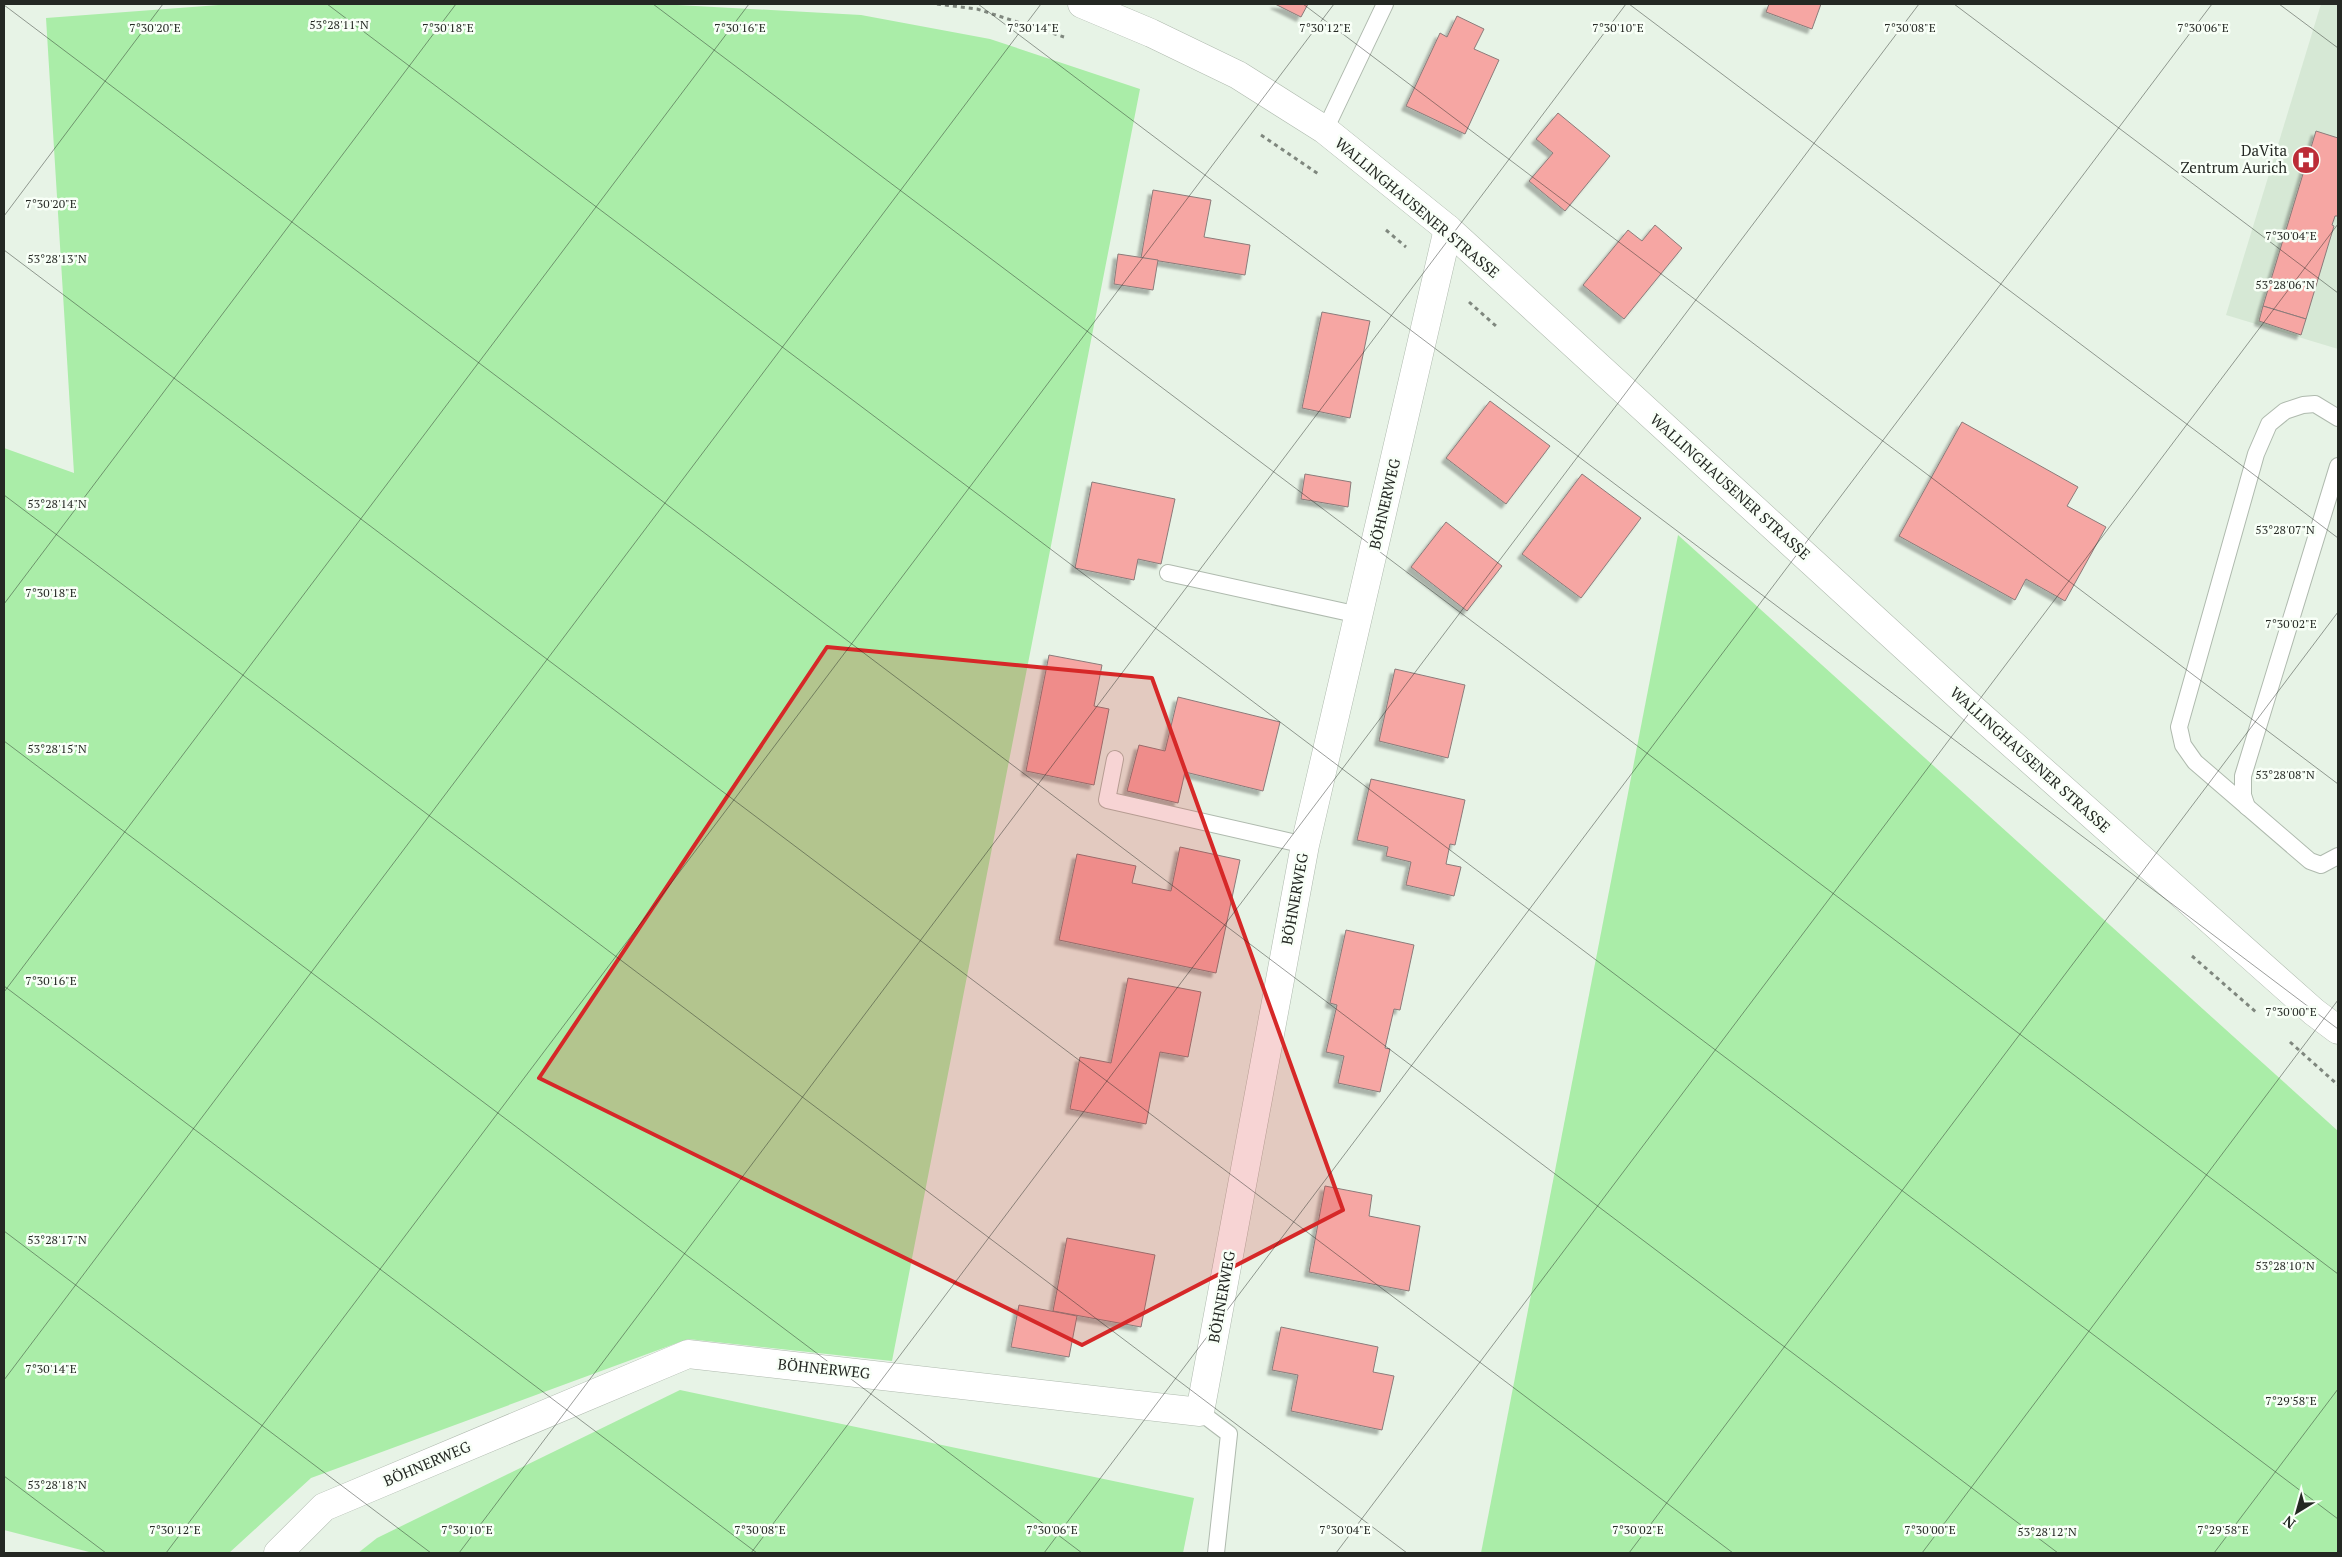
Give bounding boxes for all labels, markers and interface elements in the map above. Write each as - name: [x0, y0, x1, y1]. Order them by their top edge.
- text: 53°28'11"N: [309, 17, 369, 32]
- text: 7°30'20"E: [129, 20, 181, 35]
- text: 7°30'18"E: [422, 20, 474, 35]
- text: 7°30'16"E: [714, 20, 766, 35]
- text: 7°30'14"E: [1007, 20, 1059, 35]
- text: 7°30'12"E: [1299, 20, 1351, 35]
- text: 7°30'10"E: [1592, 20, 1644, 35]
- text: 7°30'08"E: [1884, 20, 1936, 35]
- text: 7°30'06"E: [2177, 20, 2229, 35]
- street label: WALLINGHAUSENER STRASSE: [1331, 132, 1504, 282]
- place label: DaVita Zentrum Aurich: [2181, 140, 2287, 177]
- hospital icon: DaVita Zentrum Aurich: [2291, 145, 2321, 175]
- text: 7°30'20"E: [25, 196, 77, 211]
- text: 7°30'04"E: [2265, 228, 2317, 243]
- text: 53°28'13"N: [27, 251, 87, 266]
- text: 53°28'06"N: [2255, 277, 2315, 292]
- street label: WALLINGHAUSENER STRASSE: [1646, 409, 1815, 564]
- street label: BÖHNERWEG: [1364, 456, 1404, 551]
- text: 53°28'14"N: [27, 496, 87, 511]
- text: 53°28'07"N: [2255, 522, 2315, 537]
- text: 7°30'18"E: [25, 585, 77, 600]
- text: 7°30'02"E: [2265, 616, 2317, 631]
- street label: WALLINGHAUSENER STRASSE: [1946, 682, 2115, 837]
- text: 53°28'15"N: [27, 741, 87, 756]
- text: 53°28'08"N: [2255, 767, 2315, 782]
- street label: BÖHNERWEG: [1276, 851, 1312, 946]
- text: 7°30'16"E: [25, 973, 77, 988]
- text: 7°30'00"E: [2265, 1004, 2317, 1019]
- text: 53°28'17"N: [27, 1232, 87, 1247]
- street label: BÖHNERWEG: [1203, 1249, 1239, 1344]
- text: 53°28'10"N: [2255, 1258, 2315, 1273]
- street label: BÖHNERWEG: [777, 1353, 872, 1383]
- text: 7°30'14"E: [25, 1361, 77, 1376]
- text: 7°29'58"E: [2265, 1393, 2317, 1408]
- street label: BÖHNERWEG: [380, 1435, 474, 1490]
- text: 53°28'18"N: [27, 1477, 87, 1492]
- north arrow: [2272, 1487, 2322, 1537]
- text: N: [2279, 1512, 2299, 1534]
- text: 7°30'12"E: [149, 1522, 201, 1537]
- text: 7°30'10"E: [441, 1522, 493, 1537]
- text: 7°30'08"E: [734, 1522, 786, 1537]
- text: 7°30'06"E: [1026, 1522, 1078, 1537]
- text: 7°30'04"E: [1319, 1522, 1371, 1537]
- text: 7°30'02"E: [1612, 1522, 1664, 1537]
- text: 7°30'00"E: [1904, 1522, 1956, 1537]
- text: 7°29'58"E: [2197, 1522, 2249, 1537]
- text: 53°28'12"N: [2017, 1524, 2077, 1539]

